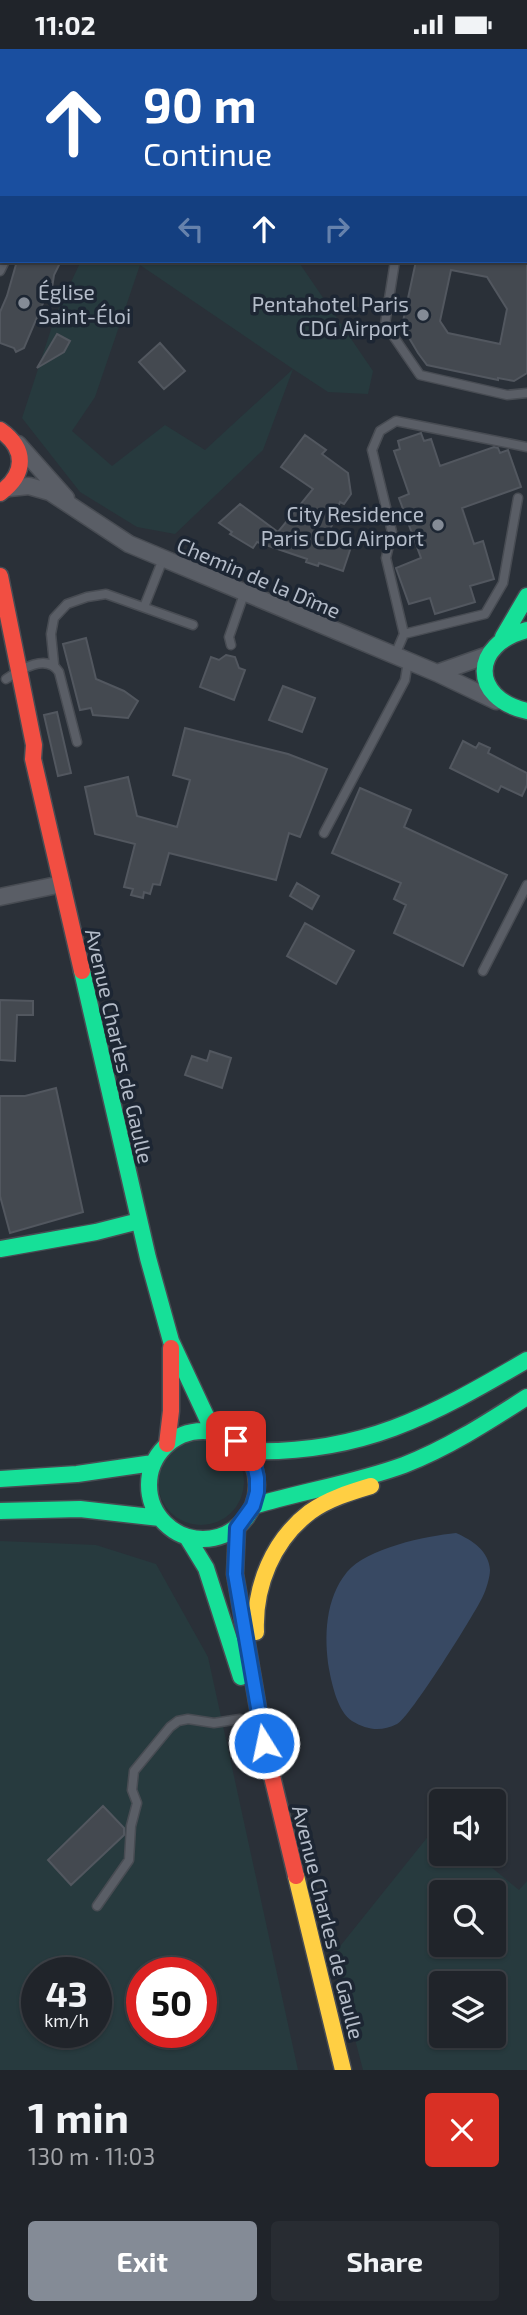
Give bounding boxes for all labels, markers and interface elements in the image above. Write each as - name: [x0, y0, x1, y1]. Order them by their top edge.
- text: 11:02: [35, 9, 96, 40]
- text: 90 m: [143, 74, 257, 133]
- icon: ahead: [28, 77, 119, 168]
- text: Continue: [143, 134, 272, 172]
- icon: left: [172, 210, 210, 248]
- icon: ahead: [245, 210, 283, 248]
- icon: right: [318, 210, 356, 248]
- place label: Église Saint-Éloi: [38, 279, 131, 328]
- place label: Pentahotel Paris CDG Airport: [252, 291, 409, 340]
- marker: Église Saint-Éloi: [16, 295, 32, 311]
- marker: Pentahotel Paris CDG Airport: [415, 307, 431, 323]
- place label: City Residence Paris CDG Airport: [261, 501, 424, 550]
- marker: City Residence Paris CDG Airport: [430, 517, 446, 533]
- street label: Chemin de la Dîme: [173, 531, 345, 623]
- street label: Avenue Charles de Gaulle: [81, 926, 159, 1166]
- pin: [206, 1411, 266, 1471]
- icon: arrive: [217, 1422, 255, 1460]
- position arrow: [227, 1706, 301, 1780]
- map controls: [429, 1789, 506, 2048]
- button: sound: [429, 1789, 506, 1866]
- street label: Avenue Charles de Gaulle: [288, 1802, 370, 2042]
- button: search: [429, 1880, 506, 1957]
- speed limit sign: 50: [126, 1957, 217, 2048]
- button: layers: [429, 1971, 506, 2048]
- text: 43: [45, 1972, 88, 2014]
- text: km/h: [44, 2009, 89, 2031]
- text: 1 min: [28, 2091, 129, 2141]
- button: close: [425, 2093, 499, 2167]
- text: 130 m · 11:03: [28, 2142, 155, 2170]
- button: Exit: [28, 2221, 257, 2301]
- button: Share: [271, 2221, 499, 2301]

